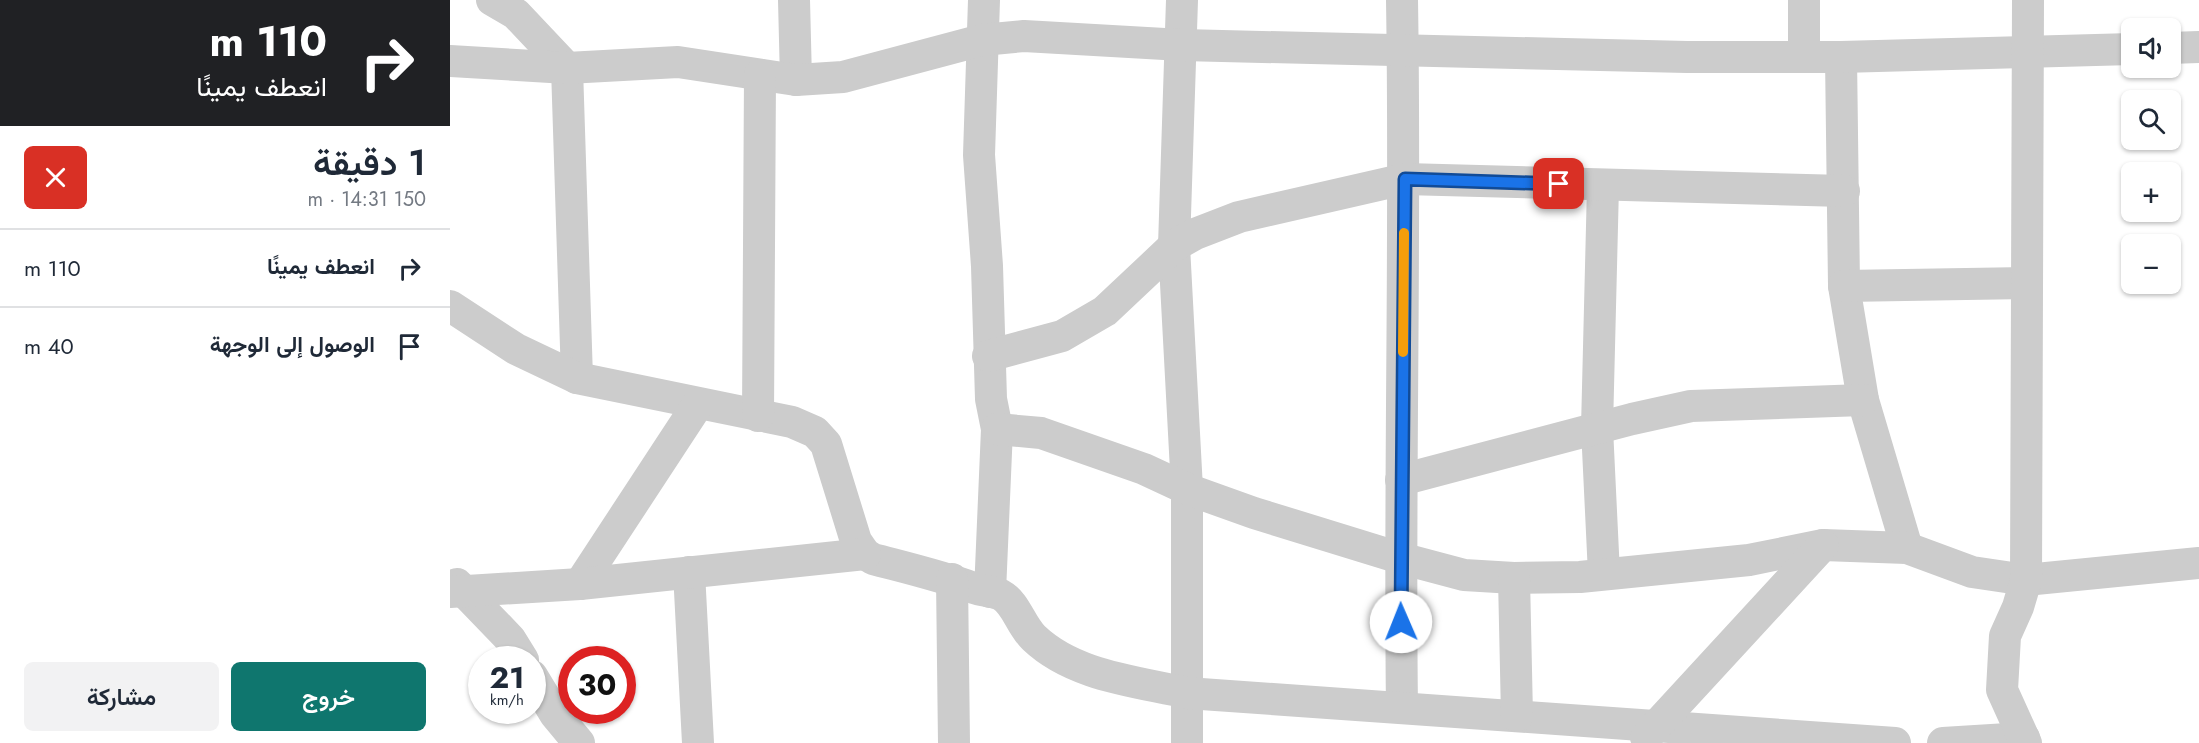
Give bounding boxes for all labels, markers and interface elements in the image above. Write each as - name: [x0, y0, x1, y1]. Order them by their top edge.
- text: 110 m: [209, 11, 327, 72]
- map controls: [2121, 18, 2181, 294]
- button: sound: [2121, 18, 2181, 78]
- icon: right: [348, 24, 426, 102]
- text: انعطف يمينًا: [196, 67, 327, 106]
- button: search: [2121, 90, 2181, 150]
- text: 1 دقيقة: [313, 136, 426, 188]
- button: close: [24, 146, 87, 209]
- pin: [1533, 158, 1584, 209]
- button: +: [2121, 162, 2181, 222]
- icon: arrive: [1542, 167, 1575, 200]
- text: 150 m · 14:31: [308, 185, 426, 214]
- button: −: [2121, 234, 2181, 294]
- text: انعطف يمينًا: [267, 250, 375, 282]
- text: 110 m: [24, 252, 81, 284]
- icon: right: [393, 252, 426, 285]
- text: الوصول إلى الوجهة: [210, 328, 375, 360]
- text: 40 m: [24, 330, 74, 362]
- icon: arrive: [393, 330, 426, 363]
- position arrow: [1369, 590, 1433, 654]
- speed limit sign: 30: [558, 646, 636, 724]
- text: 21: [490, 656, 524, 699]
- button: مشاركة: [24, 662, 219, 731]
- button: خروج: [231, 662, 426, 731]
- text: km/h: [490, 689, 524, 711]

